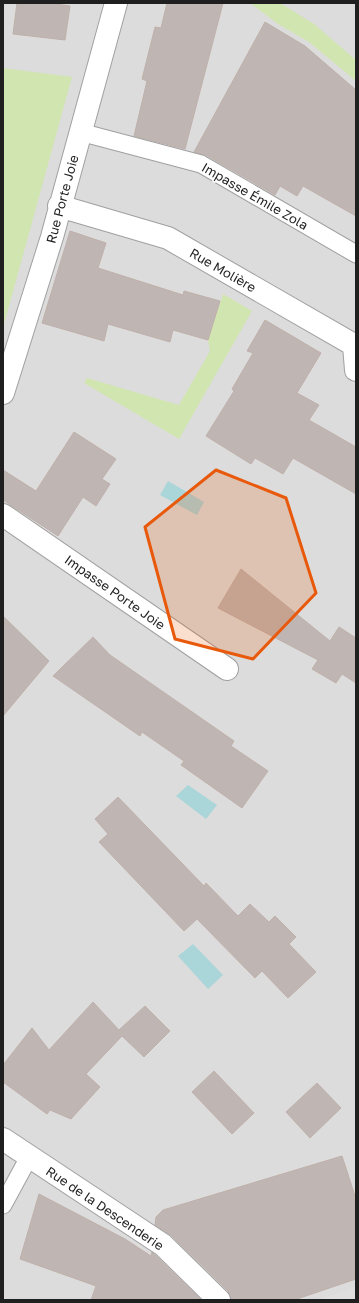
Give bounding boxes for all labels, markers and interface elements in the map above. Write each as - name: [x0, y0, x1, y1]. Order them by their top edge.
- street label: Rue Porte Joie: [43, 153, 81, 245]
- street label: Impasse Émile Zola: [199, 159, 311, 233]
- street label: Rue Molière: [187, 245, 259, 295]
- street label: Impasse Porte Joie: [62, 551, 168, 633]
- street label: Rue de la Descenderie: [43, 1163, 167, 1253]

